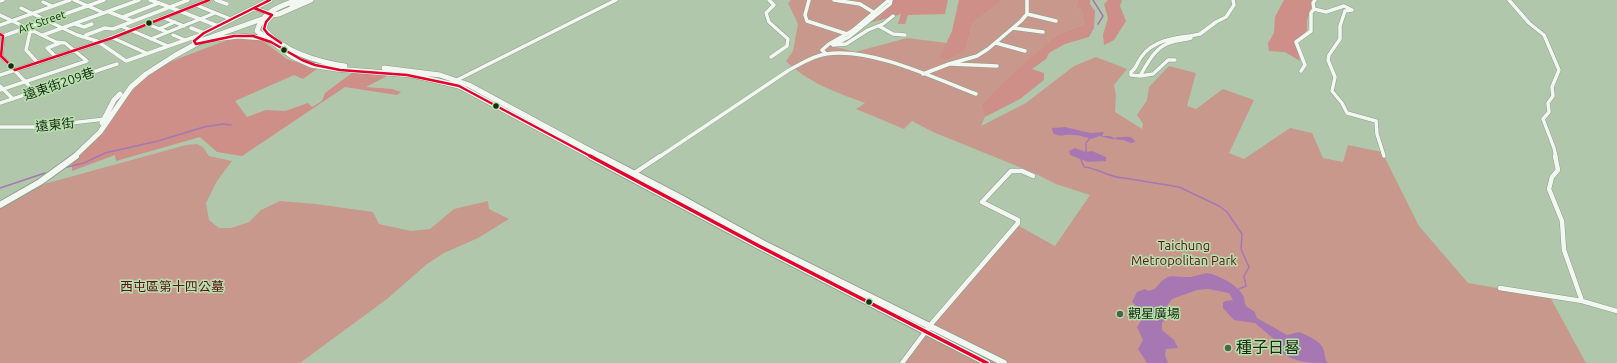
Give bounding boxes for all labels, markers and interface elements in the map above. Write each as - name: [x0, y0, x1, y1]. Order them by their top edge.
- street label: Art Street: [17, 8, 67, 36]
- unlabelled marker: [144, 18, 154, 28]
- unlabelled marker: [279, 45, 289, 55]
- unlabelled marker: [6, 61, 16, 71]
- street label: 遠東街209巷: [21, 65, 97, 103]
- unlabelled marker: [491, 101, 501, 111]
- street label: 遠東街: [35, 115, 75, 135]
- park label: Taichung Metropolitan Park: [1131, 238, 1237, 269]
- park label: 西屯區第十四公墓: [120, 279, 224, 295]
- unlabelled marker: [864, 297, 874, 307]
- place label: 觀星廣場: [1128, 306, 1180, 322]
- marker: 觀星廣場: [1115, 309, 1125, 319]
- place label: 種子日晷: [1236, 338, 1300, 358]
- marker: 種子日晷: [1223, 343, 1233, 353]

